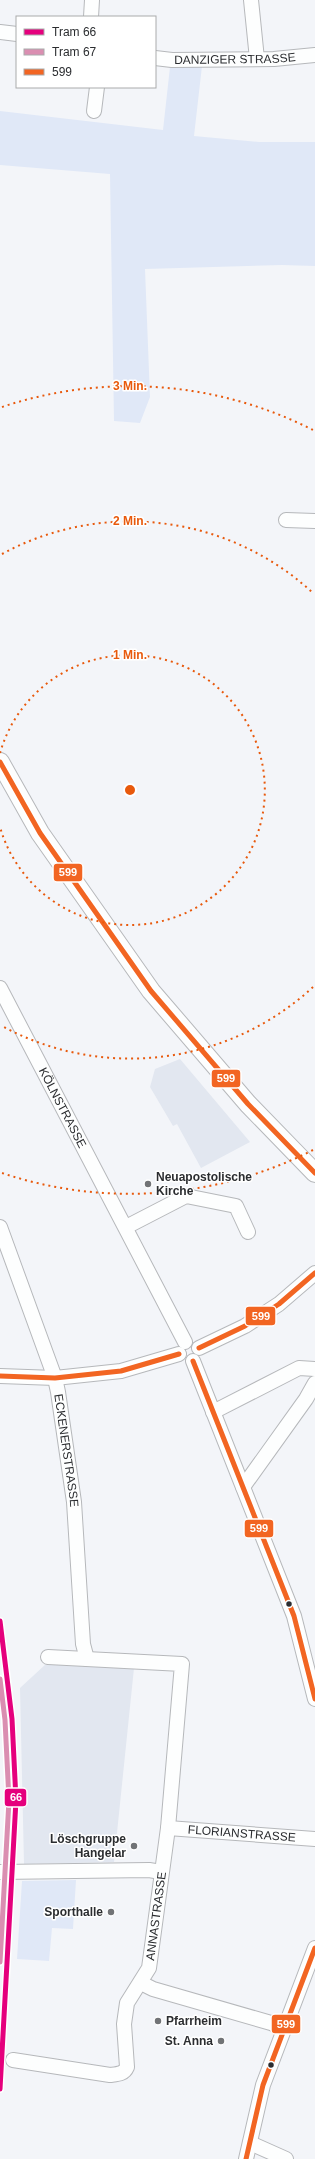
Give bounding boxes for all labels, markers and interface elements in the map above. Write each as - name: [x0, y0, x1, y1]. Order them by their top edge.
- legend: [16, 16, 156, 88]
- text: Tram 66: [52, 25, 97, 39]
- text: Tram 67: [52, 45, 97, 59]
- street label: DANZIGER STRASSE: [174, 50, 296, 67]
- text: 599: [52, 65, 72, 79]
- text: 3 Min.: [113, 379, 147, 393]
- text: 2 Min.: [113, 514, 147, 528]
- text: 1 Min.: [113, 648, 147, 662]
- centre of rings: [123, 783, 137, 797]
- line badge: 599: [53, 863, 83, 882]
- text: 599: [59, 866, 77, 878]
- street label: KÖLNSTRASSE: [36, 1065, 89, 1150]
- line badge: 599: [211, 1069, 241, 1088]
- text: 599: [217, 1072, 235, 1084]
- place label: Neuapostolische Kirche: [156, 1170, 252, 1198]
- marker: Neuapostolische Kirche: [143, 1179, 153, 1189]
- line badge: 599: [245, 1306, 276, 1326]
- text: 599: [252, 1310, 270, 1322]
- street label: ECKENERSTRASSE: [51, 1393, 81, 1507]
- line badge: 599: [244, 1519, 274, 1538]
- text: 599: [250, 1522, 268, 1534]
- unlabelled marker: [284, 1599, 294, 1609]
- line badge: 66: [4, 1788, 27, 1807]
- text: 66: [10, 1791, 22, 1803]
- street label: FLORIANSTRASSE: [187, 1823, 296, 1845]
- place label: Löschgruppe Hangelar: [50, 1832, 126, 1860]
- marker: Löschgruppe Hangelar: [129, 1841, 139, 1851]
- street label: ANNASTRASSE: [143, 1871, 169, 1961]
- place label: Sporthalle: [44, 1905, 103, 1919]
- marker: Sporthalle: [106, 1907, 116, 1917]
- place label: Pfarrheim: [166, 2014, 222, 2028]
- line badge: 599: [271, 2014, 301, 2034]
- marker: Pfarrheim: [153, 2016, 163, 2026]
- text: 599: [277, 2018, 295, 2030]
- place label: St. Anna: [165, 2034, 213, 2048]
- marker: St. Anna: [216, 2036, 226, 2046]
- unlabelled marker: [266, 2060, 276, 2070]

